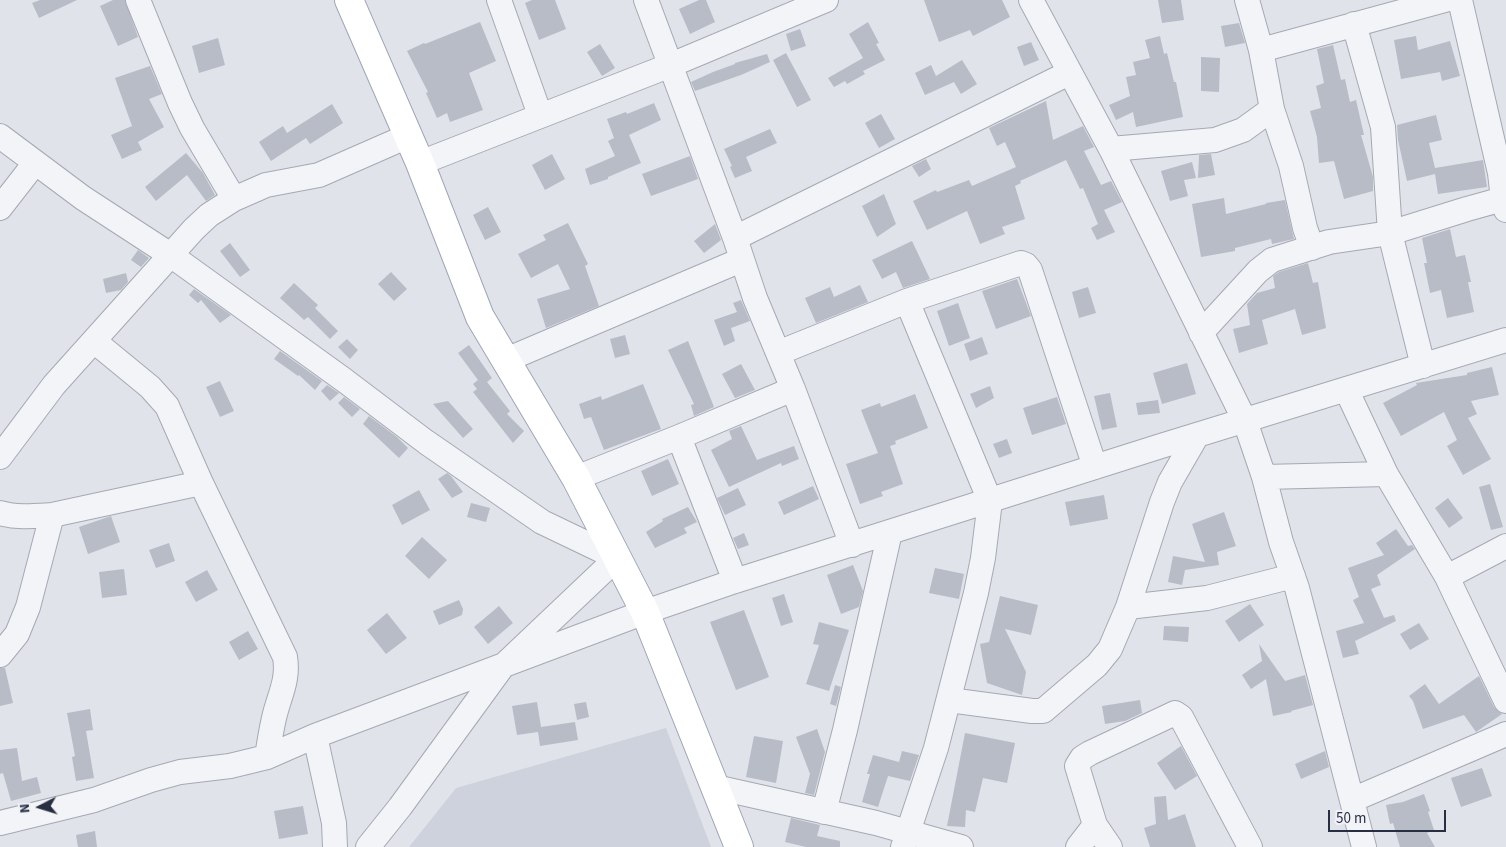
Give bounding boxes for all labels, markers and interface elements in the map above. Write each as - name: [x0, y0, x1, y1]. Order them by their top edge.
- north arrow: [15, 782, 65, 832]
- scale bar: [1331, 800, 1448, 832]
- text: N: [15, 803, 35, 814]
- text: 50 m: [1336, 808, 1366, 829]

